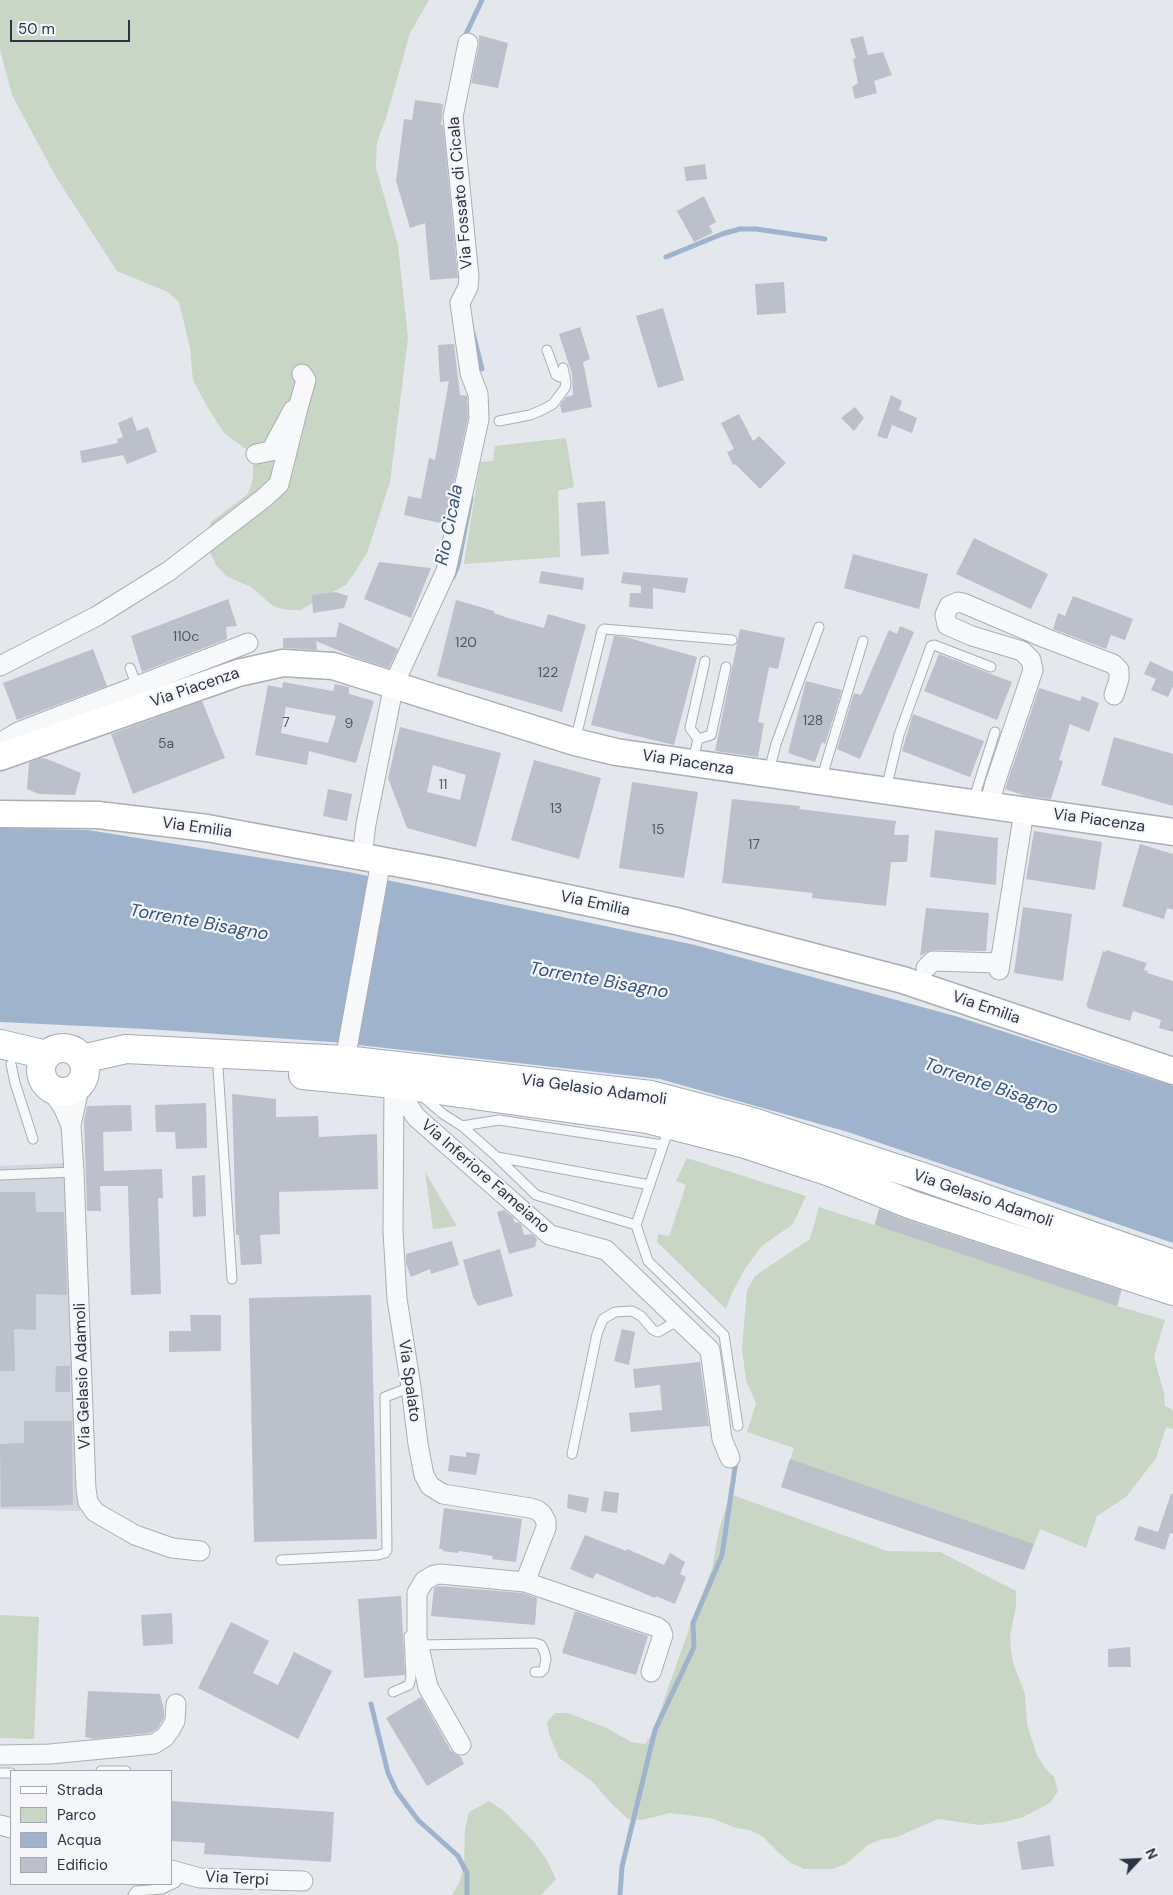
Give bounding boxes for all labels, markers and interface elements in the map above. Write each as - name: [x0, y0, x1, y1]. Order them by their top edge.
- scale bar: [12, 10, 132, 42]
- text: 50 m: [18, 19, 55, 39]
- street label: Via Fossato di Cicala: [445, 116, 477, 270]
- water label: Rio Cicala: [432, 483, 468, 567]
- house number: 110c: [173, 629, 199, 645]
- house number: 120: [455, 635, 477, 651]
- street label: Via Piacenza: [148, 664, 242, 712]
- house number: 122: [538, 665, 558, 681]
- house number: 128: [803, 713, 823, 729]
- house number: 7: [282, 715, 290, 731]
- house number: 9: [345, 716, 353, 732]
- house number: 5a: [158, 736, 174, 752]
- street label: Via Piacenza: [641, 746, 735, 780]
- house number: 11: [439, 777, 447, 793]
- house number: 13: [550, 801, 562, 817]
- street label: Via Piacenza: [1052, 805, 1146, 837]
- street label: Via Emilia: [161, 814, 233, 842]
- house number: 15: [652, 822, 664, 838]
- house number: 17: [748, 837, 760, 853]
- street label: Via Emilia: [558, 887, 632, 921]
- water label: Torrente Bisagno: [128, 900, 270, 946]
- water label: Torrente Bisagno: [528, 958, 670, 1004]
- street label: Via Emilia: [949, 987, 1023, 1029]
- water label: Torrente Bisagno: [921, 1054, 1061, 1120]
- street label: Via Gelasio Adamoli: [520, 1070, 668, 1110]
- street label: Via Inferiore Fameiano: [417, 1116, 553, 1238]
- street label: Via Gelasio Adamoli: [911, 1166, 1055, 1232]
- street label: Via Gelasio Adamoli: [71, 1302, 95, 1450]
- street label: Via Spalato: [394, 1339, 424, 1423]
- legend: [10, 1770, 172, 1885]
- text: Strada: [57, 1780, 103, 1800]
- text: Parco: [57, 1805, 96, 1825]
- text: Acqua: [57, 1830, 101, 1850]
- north arrow: [1113, 1835, 1163, 1885]
- text: N: [1141, 1845, 1162, 1862]
- text: Edificio: [57, 1855, 108, 1875]
- street label: Via Terpi: [205, 1868, 269, 1890]

